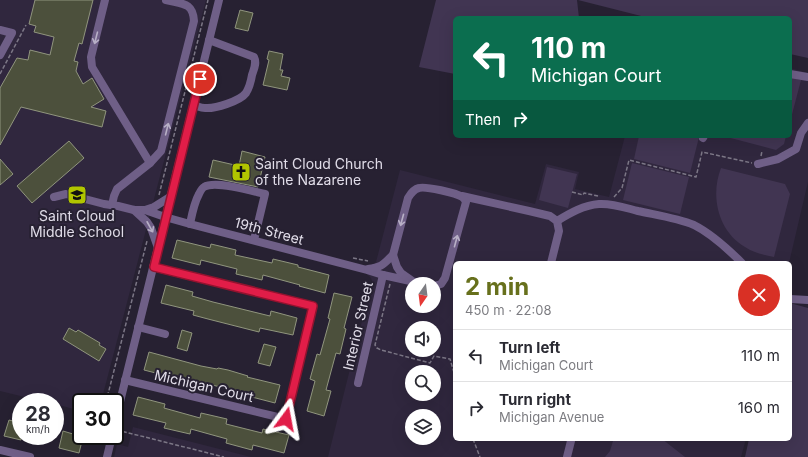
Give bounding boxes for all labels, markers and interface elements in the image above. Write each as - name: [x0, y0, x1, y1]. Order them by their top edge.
- one-way arrow: [91, 31, 99, 44]
- text: 110 m: [531, 31, 606, 65]
- icon: left: [465, 32, 517, 84]
- pin: [183, 62, 217, 96]
- text: Michigan Court: [531, 65, 661, 86]
- icon: arrive: [189, 68, 211, 90]
- icon: right: [509, 108, 531, 130]
- text: Then: [465, 110, 501, 129]
- one-way arrow: [164, 123, 171, 136]
- place label: Saint Cloud Church of the Nazarene: [255, 155, 383, 188]
- church icon: Saint Cloud Church of the Nazarene: [230, 161, 252, 183]
- school or university icon: Saint Cloud Middle School: [66, 184, 88, 206]
- place label: Saint Cloud Middle School: [30, 207, 124, 240]
- street label: 19th Street: [233, 213, 306, 248]
- one-way arrow: [398, 213, 406, 226]
- one-way arrow: [146, 221, 154, 233]
- one-way arrow: [452, 235, 460, 248]
- text: 2 min: [465, 272, 529, 301]
- button: close: [738, 274, 780, 316]
- north arrow: [405, 277, 441, 313]
- map controls: [405, 277, 441, 445]
- street label: Interior Street: [339, 279, 376, 372]
- text: 450 m · 22:08: [465, 302, 551, 318]
- button: sound: [405, 321, 441, 357]
- text: Turn left: [499, 338, 560, 357]
- icon: left: [465, 345, 487, 367]
- text: 110 m: [741, 346, 780, 365]
- text: Michigan Court: [499, 357, 593, 373]
- button: search: [405, 365, 441, 401]
- street label: Michigan Court: [153, 366, 256, 405]
- text: Turn right: [499, 390, 571, 409]
- speed limit sign: 30: [72, 393, 124, 445]
- icon: right: [465, 397, 487, 419]
- position arrow: [265, 398, 307, 440]
- text: 160 m: [738, 398, 780, 417]
- text: 28: [25, 402, 51, 426]
- button: layers: [405, 409, 441, 445]
- text: Michigan Avenue: [499, 409, 604, 425]
- text: km/h: [26, 423, 50, 435]

